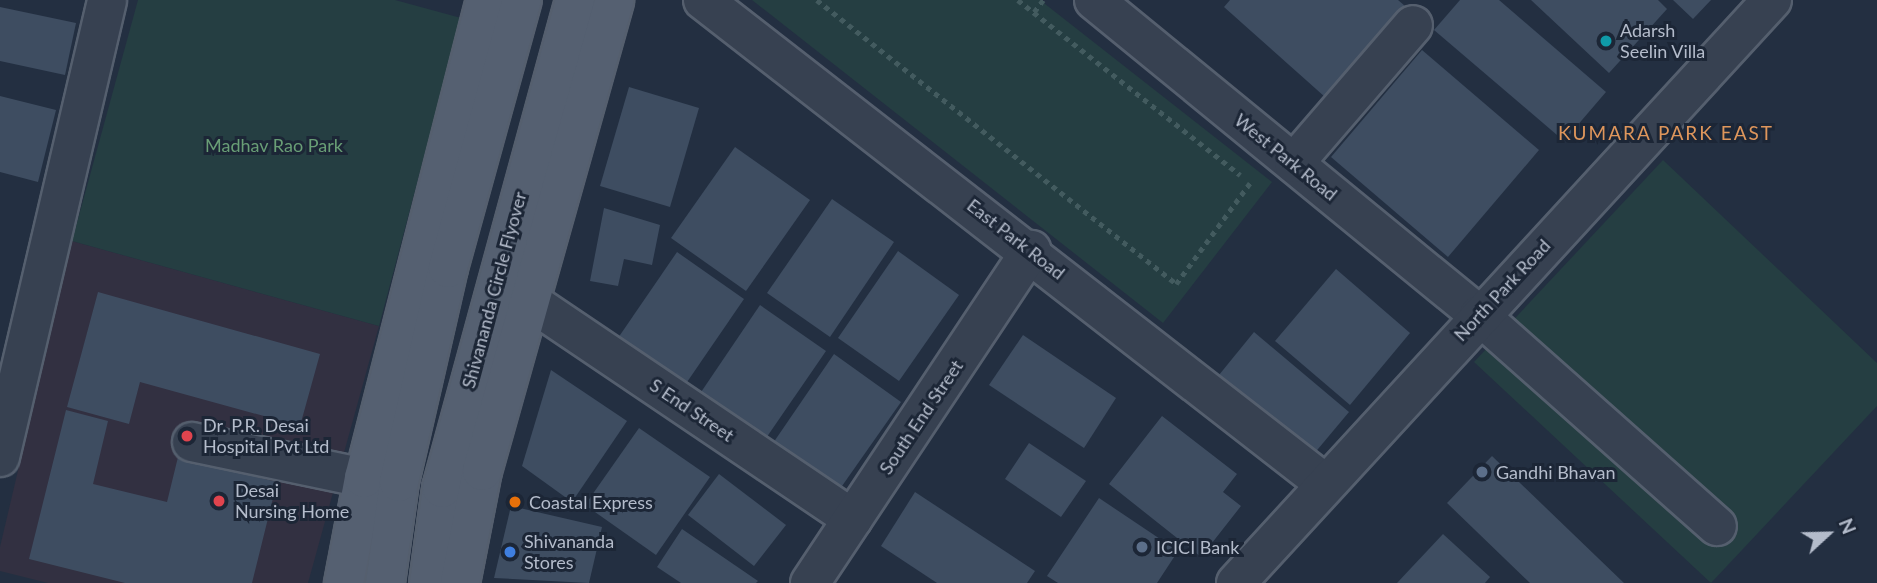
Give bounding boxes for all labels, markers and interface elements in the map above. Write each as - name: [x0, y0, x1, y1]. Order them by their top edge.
- place label: Adarsh Seelin Villa: [1620, 20, 1706, 62]
- marker: Adarsh Seelin Villa: [1598, 33, 1614, 49]
- street label: West Park Road: [1230, 109, 1342, 205]
- district label: KUMARA PARK EAST: [1560, 122, 1772, 144]
- park label: Madhav Rao Park: [205, 134, 343, 156]
- street label: Shivananda Circle Flyover: [457, 189, 531, 391]
- street label: East Park Road: [963, 194, 1069, 284]
- street label: North Park Road: [1449, 235, 1555, 345]
- street label: South End Street: [875, 356, 967, 478]
- street label: S End Street: [646, 374, 738, 446]
- place label: Dr. P.R. Desai Hospital Pvt Ltd: [203, 415, 329, 458]
- marker: Dr. P.R. Desai Hospital Pvt Ltd: [177, 426, 197, 446]
- place label: Gandhi Bhavan: [1496, 461, 1615, 483]
- marker: Gandhi Bhavan: [1474, 464, 1490, 480]
- place label: Desai Nursing Home: [235, 480, 349, 522]
- marker: Desai Nursing Home: [209, 491, 229, 511]
- place label: Coastal Express: [529, 491, 653, 513]
- marker: Coastal Express: [507, 494, 523, 510]
- north arrow: [1793, 499, 1863, 569]
- text: N: [1835, 515, 1861, 537]
- place label: Shivananda Stores: [524, 531, 614, 574]
- place label: ICICI Bank: [1156, 536, 1239, 558]
- marker: ICICI Bank: [1134, 539, 1150, 555]
- marker: Shivananda Stores: [502, 544, 518, 560]

